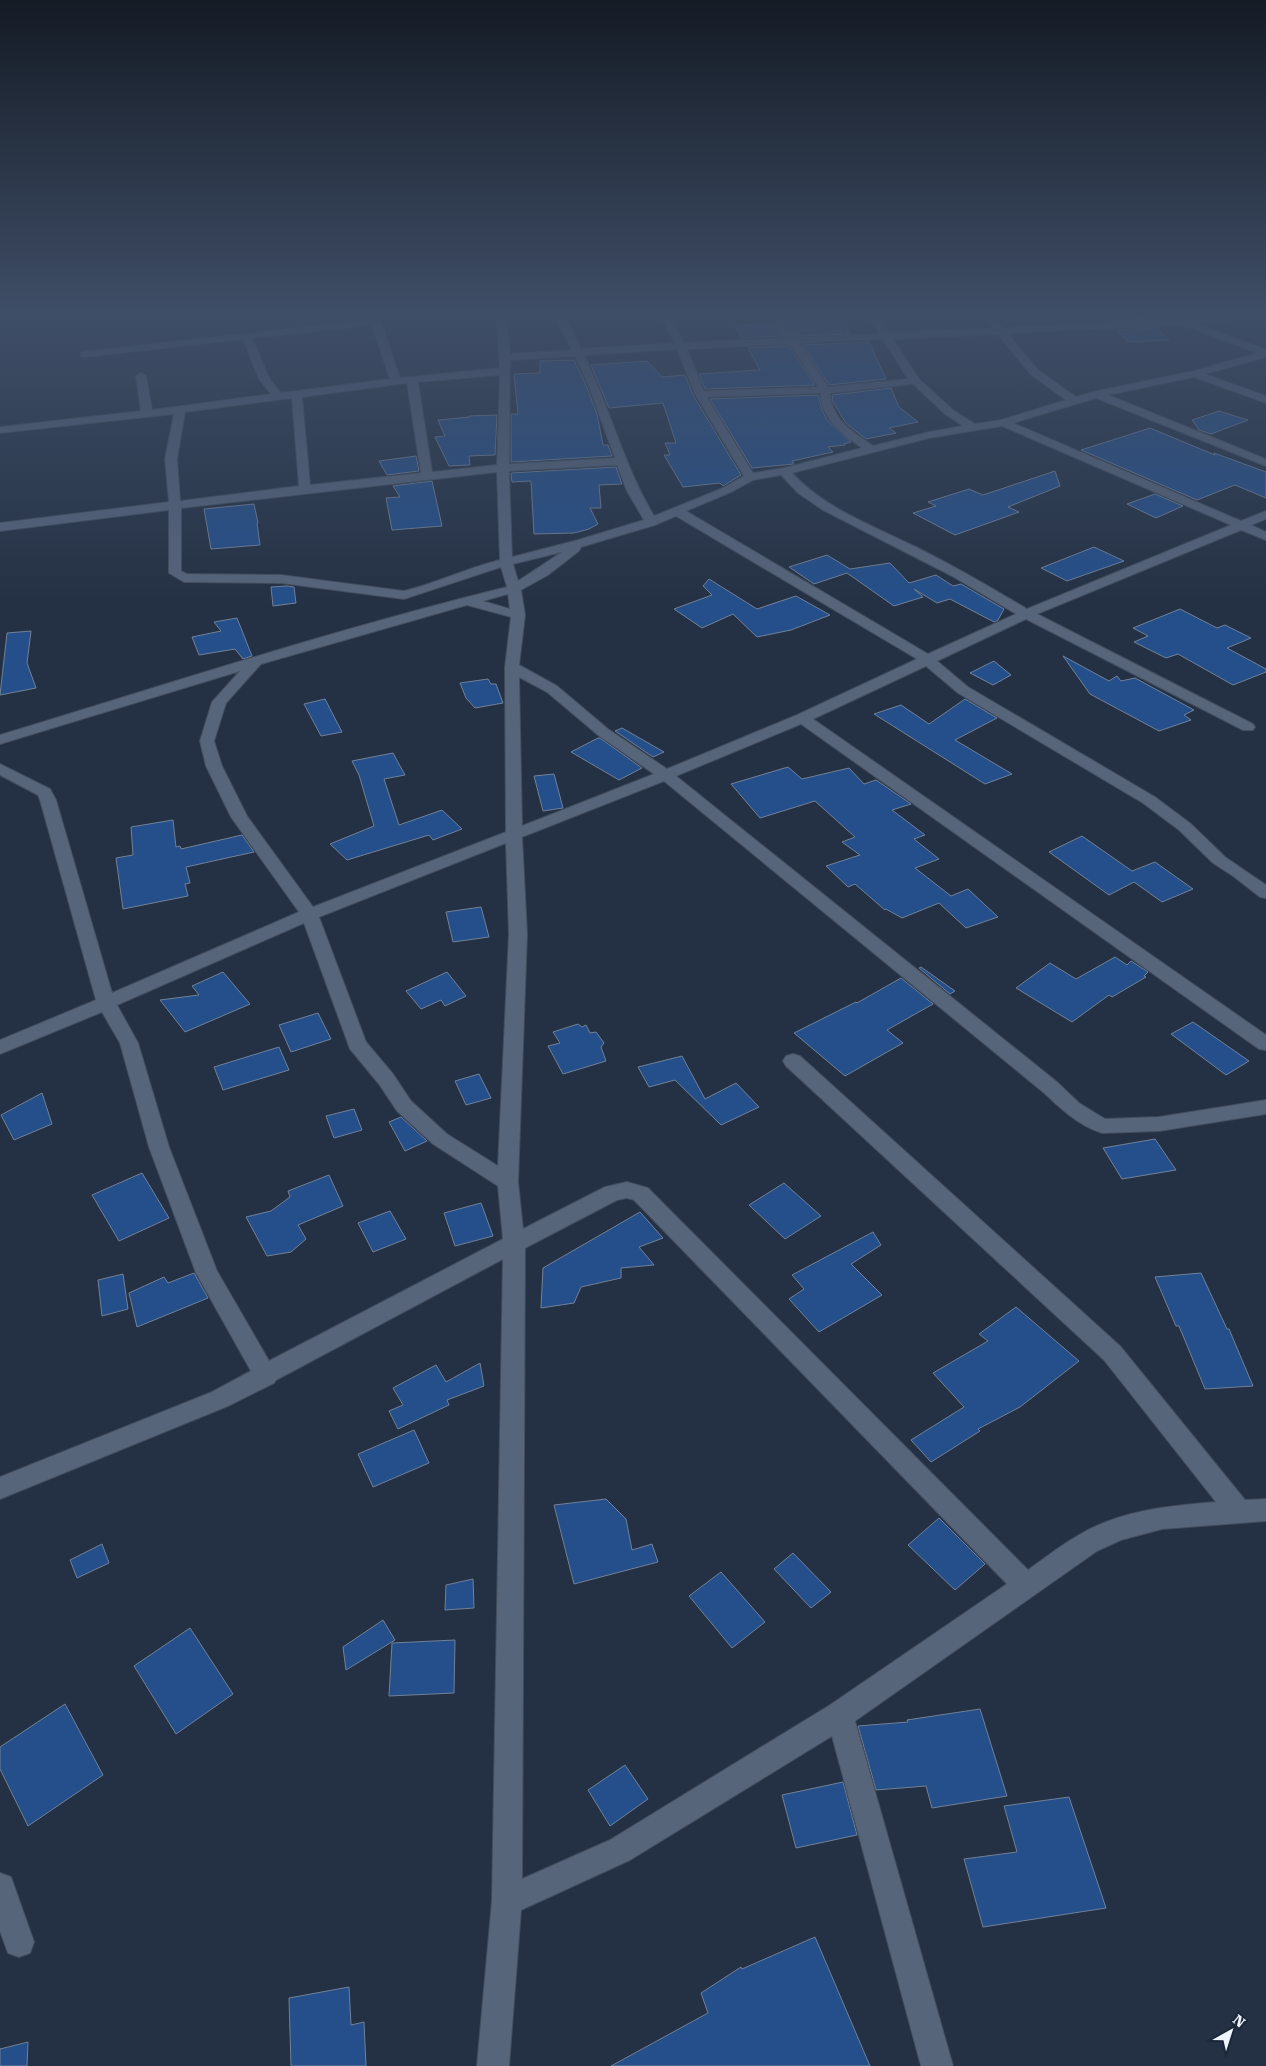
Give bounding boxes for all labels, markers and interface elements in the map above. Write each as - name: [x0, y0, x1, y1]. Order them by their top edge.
- north arrow: [1206, 2006, 1256, 2056]
- text: N: [1230, 2011, 1249, 2031]

